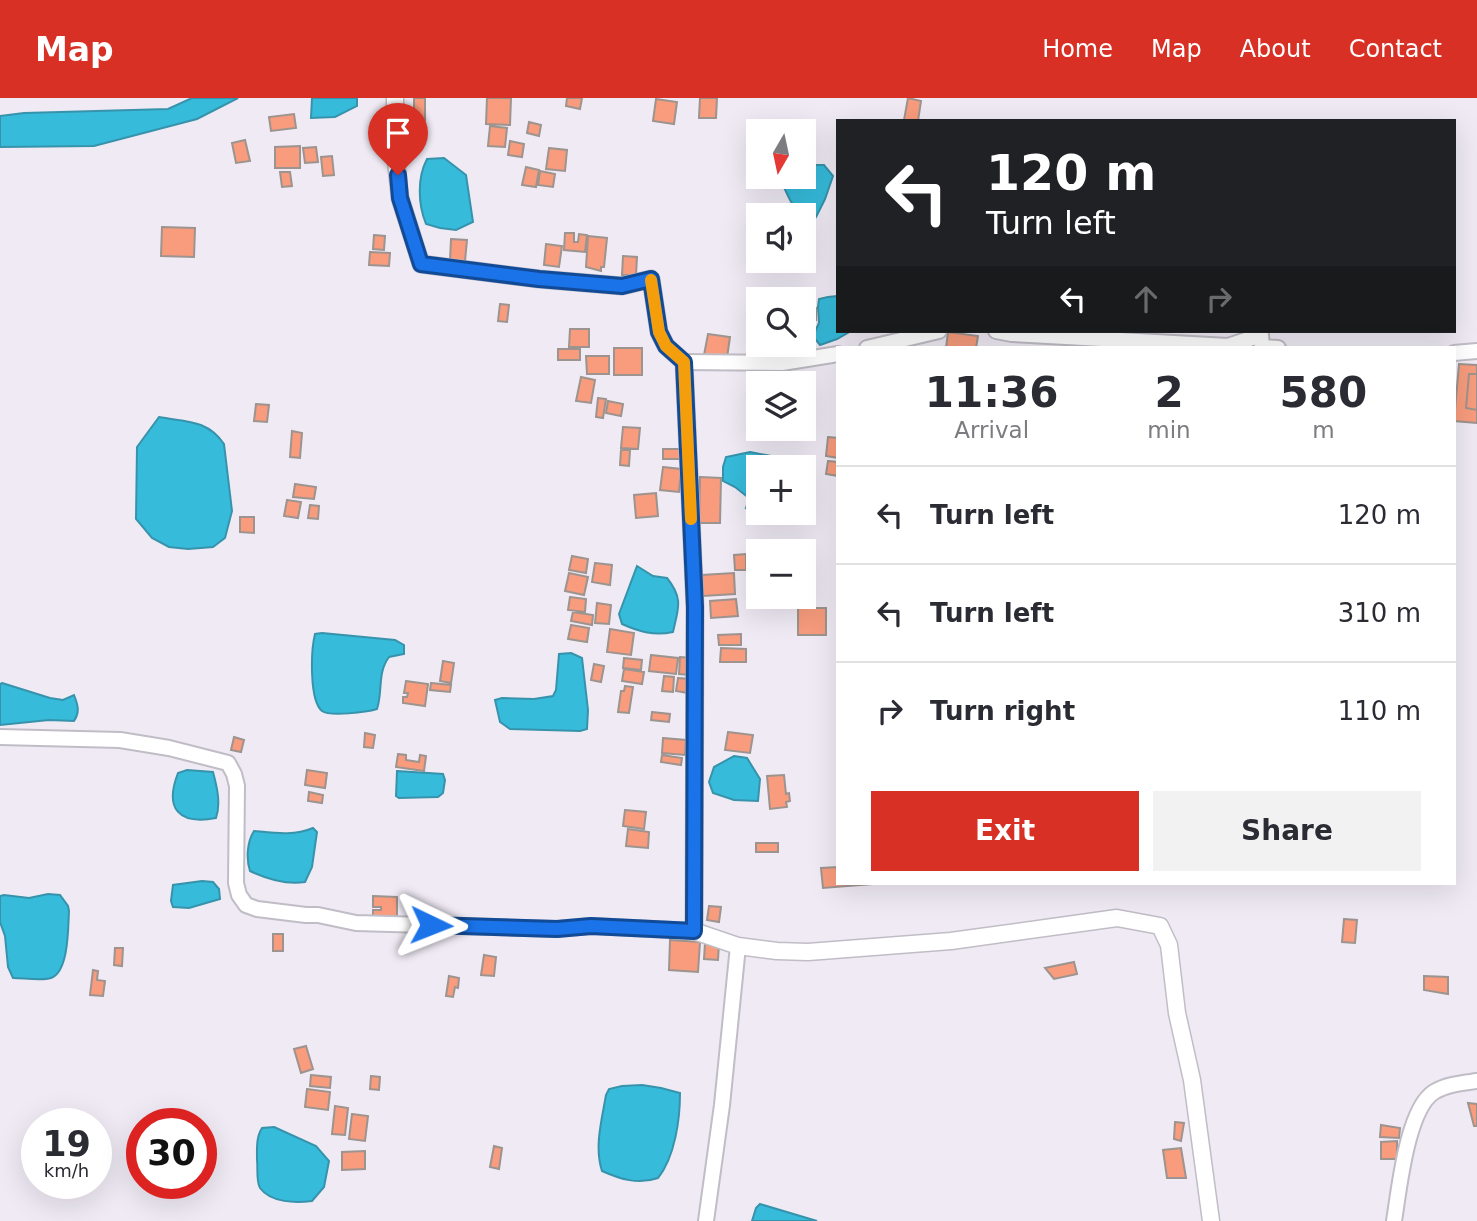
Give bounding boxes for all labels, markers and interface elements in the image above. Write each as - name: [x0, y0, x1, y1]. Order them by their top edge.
- text: Map: [35, 30, 114, 69]
- text: Home: [1042, 35, 1113, 63]
- text: Map: [1151, 35, 1202, 63]
- text: About: [1240, 35, 1311, 63]
- text: Contact: [1349, 35, 1442, 63]
- pin: [368, 103, 428, 175]
- icon: arrive: [379, 114, 417, 152]
- north arrow: [746, 119, 816, 189]
- map controls: [746, 119, 816, 609]
- text: 120 m: [986, 145, 1156, 202]
- icon: left: [871, 147, 962, 238]
- button: sound: [746, 203, 816, 273]
- text: Turn left: [986, 204, 1116, 242]
- icon: left: [1054, 280, 1092, 318]
- icon: ahead: [1127, 280, 1165, 318]
- icon: right: [1200, 280, 1238, 318]
- button: search: [746, 287, 816, 357]
- text: 11:36: [925, 368, 1059, 417]
- text: 2: [1154, 368, 1184, 417]
- text: 580: [1280, 368, 1367, 417]
- button: layers: [746, 371, 816, 441]
- text: Arrival: [954, 417, 1029, 443]
- text: min: [1147, 417, 1191, 443]
- text: m: [1312, 417, 1335, 443]
- button: +: [746, 455, 816, 525]
- icon: left: [871, 496, 909, 534]
- text: Turn left: [930, 500, 1054, 530]
- text: 120 m: [1338, 500, 1421, 530]
- button: −: [746, 539, 816, 609]
- icon: left: [871, 594, 909, 632]
- text: Turn left: [930, 598, 1054, 628]
- text: 310 m: [1338, 598, 1421, 628]
- icon: right: [871, 692, 909, 730]
- text: Turn right: [930, 696, 1075, 726]
- text: 110 m: [1338, 696, 1421, 726]
- button: Exit: [871, 791, 1139, 871]
- button: Share: [1153, 791, 1421, 871]
- position arrow: [394, 888, 468, 962]
- speed limit sign: 30: [126, 1108, 217, 1199]
- text: 19: [42, 1124, 91, 1164]
- text: km/h: [44, 1160, 89, 1181]

